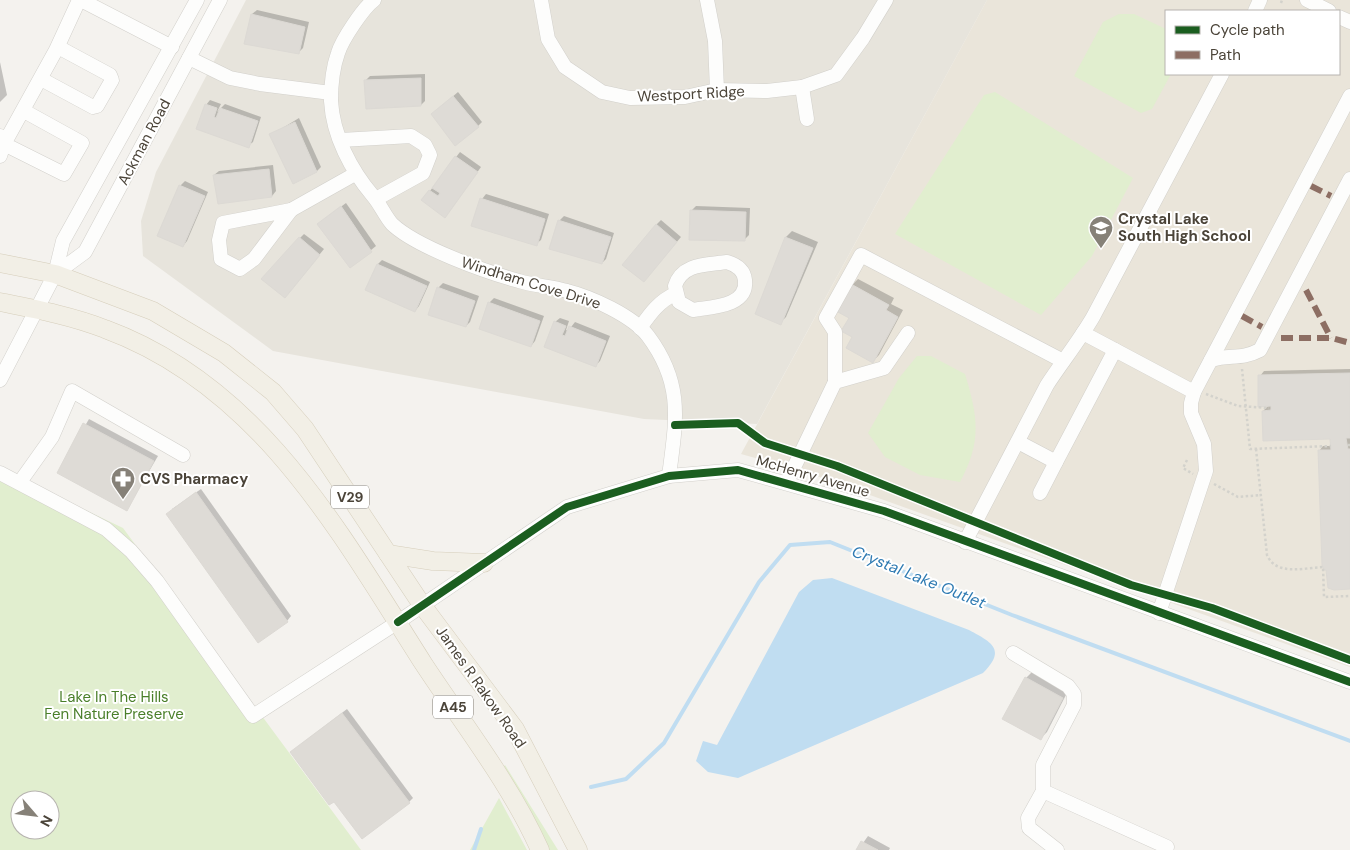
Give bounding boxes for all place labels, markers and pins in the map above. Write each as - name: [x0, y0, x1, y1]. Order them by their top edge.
- place label: Crystal Lake South High School: [1118, 209, 1251, 246]
- school or university icon: Crystal Lake South High School: [1088, 215, 1114, 249]
- pharmacy icon: CVS Pharmacy: [110, 466, 136, 500]
- place label: CVS Pharmacy: [140, 469, 248, 489]

